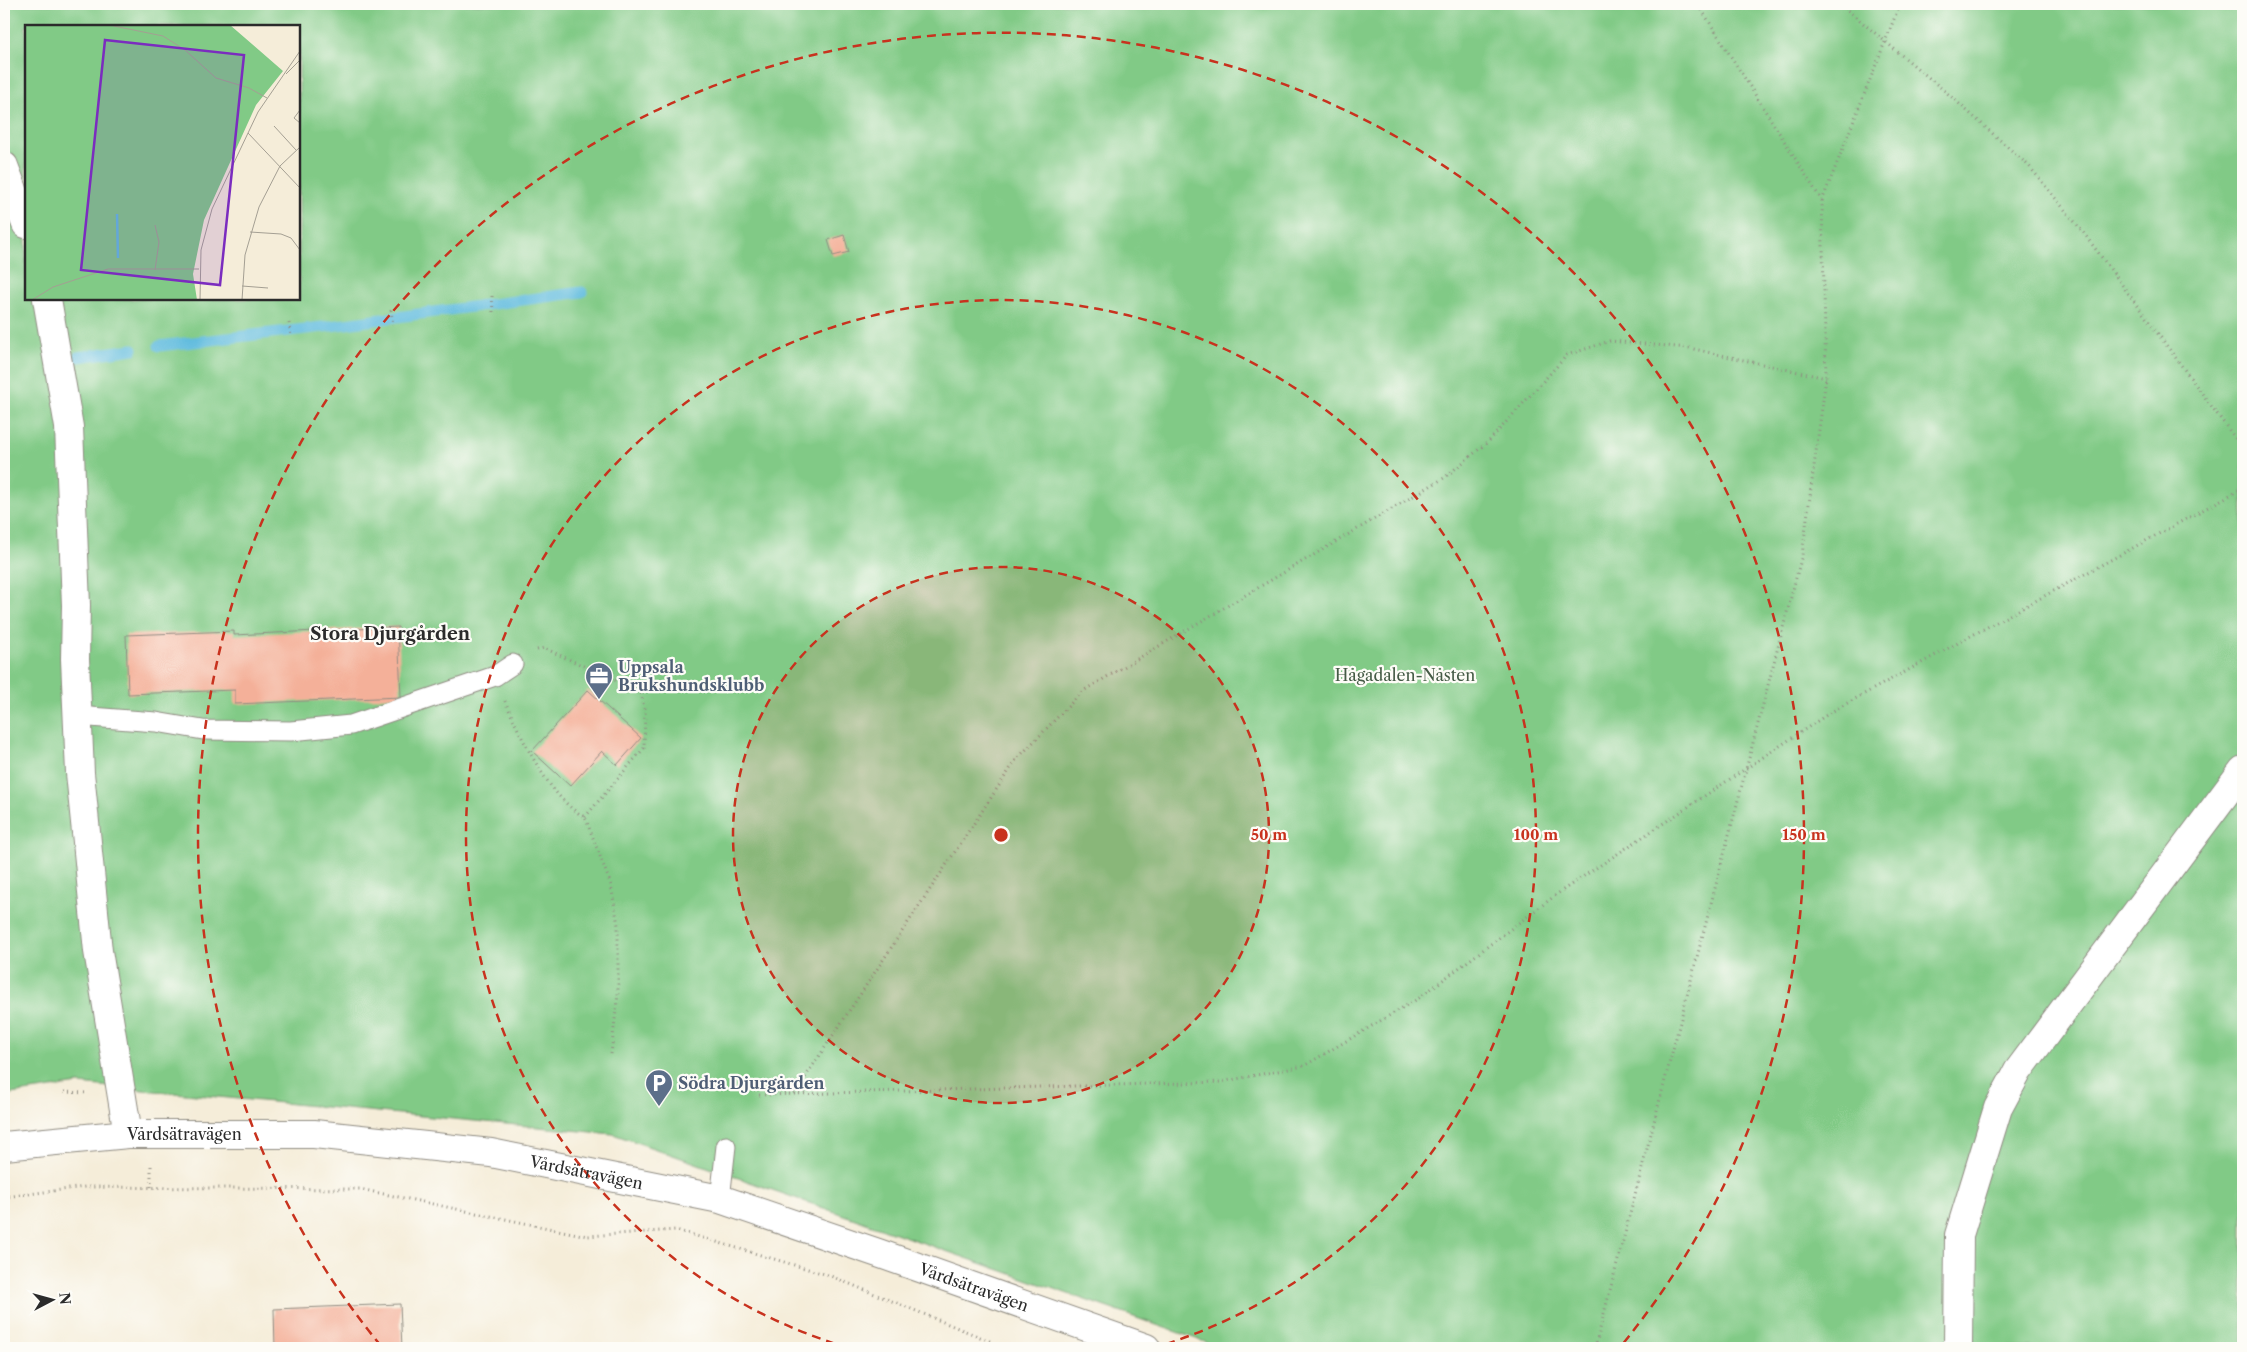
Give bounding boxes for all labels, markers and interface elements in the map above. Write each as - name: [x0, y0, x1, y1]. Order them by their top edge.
- inset map: [25, 25, 300, 300]
- district label: Stora Djurgården: [310, 623, 471, 645]
- place label: Uppsala Brukshundsklubb: [618, 657, 764, 695]
- office icon: Uppsala Brukshundsklubb: [584, 661, 614, 700]
- park label: Hågadalen-Nåsten: [1335, 665, 1475, 685]
- text: 50 m: [1251, 825, 1287, 844]
- text: 100 m: [1514, 825, 1558, 844]
- text: 150 m: [1782, 825, 1826, 844]
- centre of rings: [992, 826, 1010, 844]
- parking icon: Södra Djurgården: [644, 1068, 674, 1107]
- place label: Södra Djurgården: [678, 1073, 825, 1093]
- street label: Vårdsätravägen: [126, 1124, 242, 1144]
- street label: Vårdsätravägen: [527, 1151, 645, 1193]
- street label: Vårdsätravägen: [916, 1258, 1031, 1316]
- north arrow: [28, 1274, 78, 1324]
- text: N: [55, 1292, 75, 1306]

